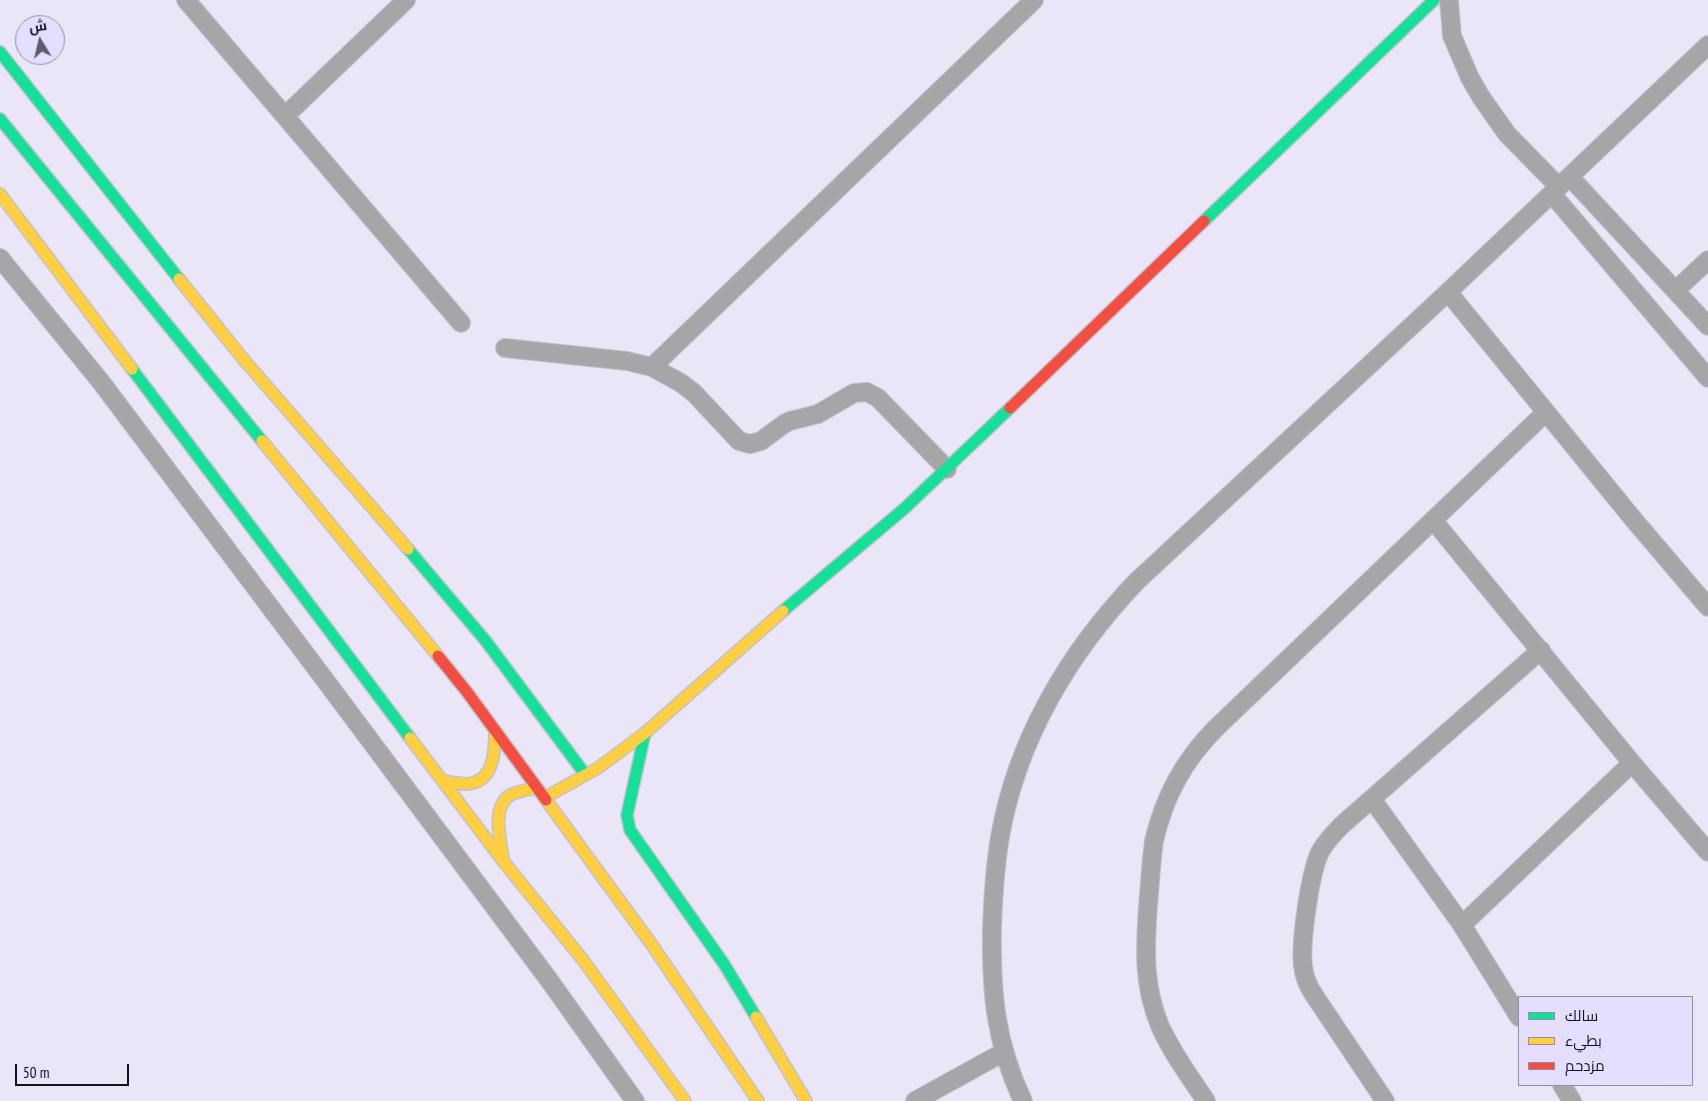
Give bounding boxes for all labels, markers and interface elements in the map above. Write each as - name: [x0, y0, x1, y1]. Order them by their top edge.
- north arrow: [15, 15, 65, 65]
- text: ش: [28, 16, 48, 36]
- legend: [1518, 996, 1693, 1086]
- text: سالك: [1565, 1006, 1598, 1025]
- text: بطيء: [1565, 1031, 1602, 1050]
- scale bar: [18, 1054, 131, 1086]
- text: مزدحم: [1565, 1056, 1605, 1075]
- text: 50 m: [23, 1063, 49, 1082]

